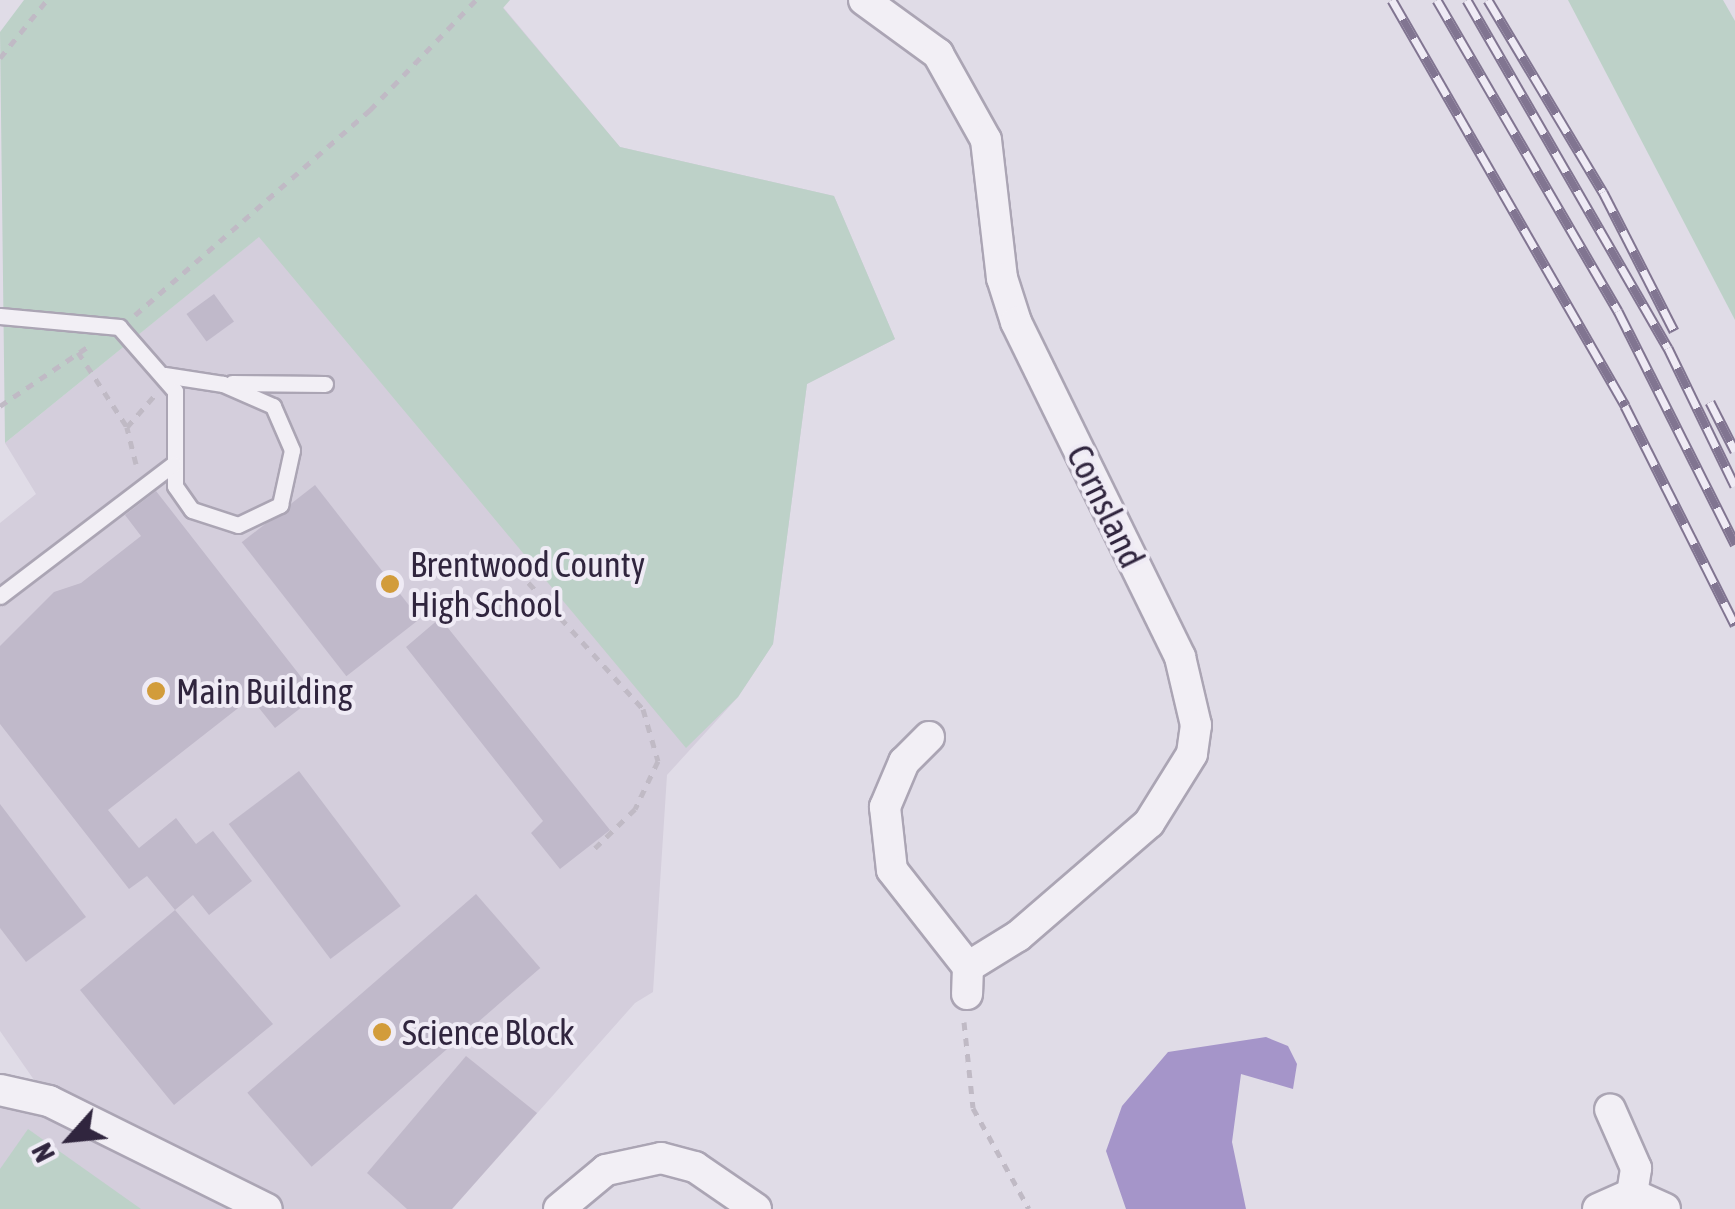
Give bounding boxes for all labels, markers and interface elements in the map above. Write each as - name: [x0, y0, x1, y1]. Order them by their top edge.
- street label: Cornsland: [1058, 438, 1154, 574]
- place label: Brentwood County High School: [410, 543, 645, 625]
- marker: Brentwood County High School: [379, 573, 401, 595]
- place label: Main Building: [176, 670, 353, 712]
- marker: Main Building: [145, 680, 167, 702]
- place label: Science Block: [402, 1011, 575, 1053]
- marker: Science Block: [371, 1021, 393, 1043]
- north arrow: [20, 1089, 120, 1189]
- text: N: [25, 1138, 61, 1167]

